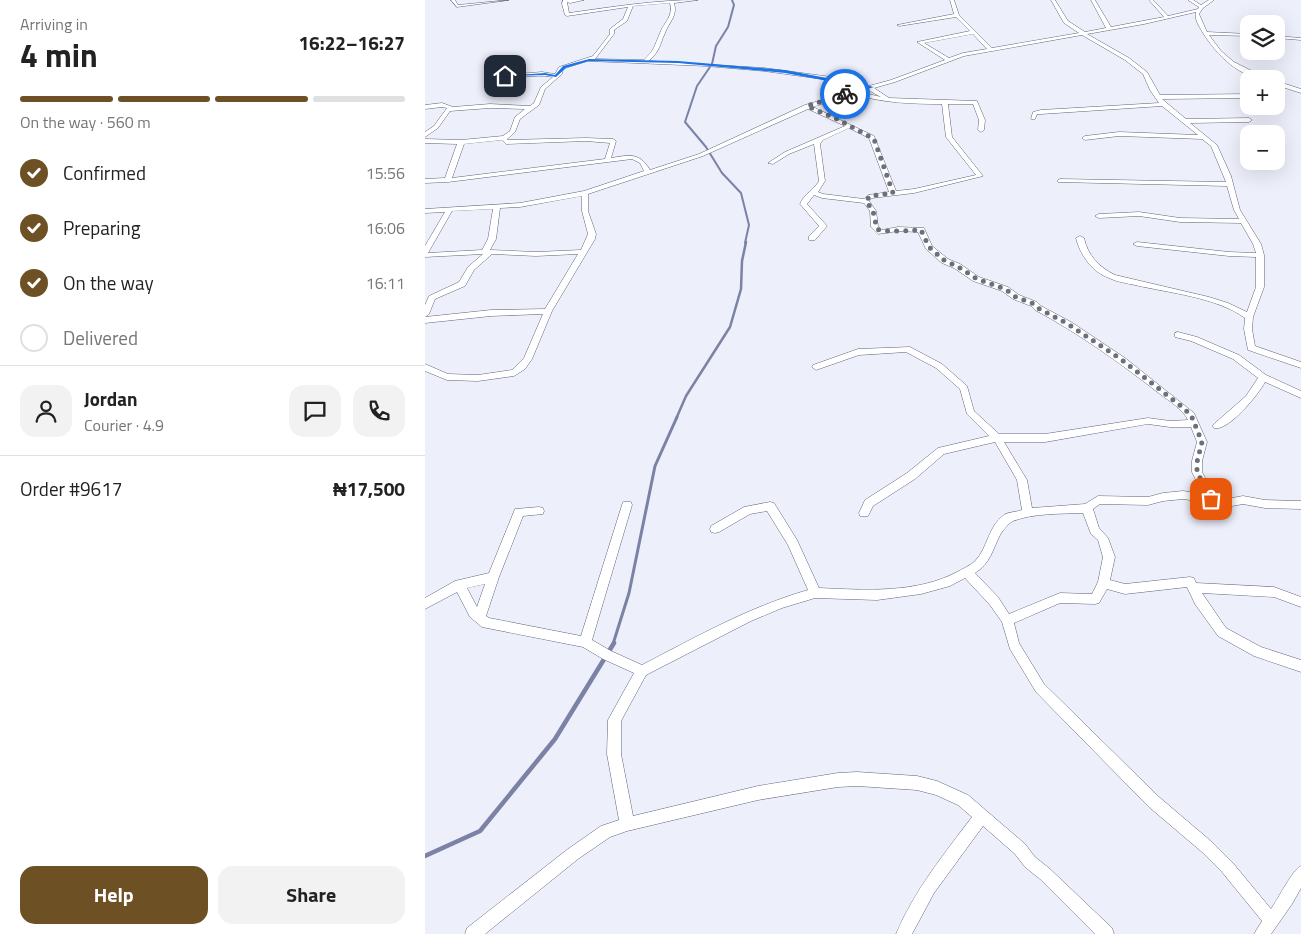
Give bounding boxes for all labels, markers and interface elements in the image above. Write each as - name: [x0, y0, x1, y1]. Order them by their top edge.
- text: Arriving in: [20, 12, 88, 36]
- map controls: [1240, 15, 1285, 170]
- button: layers: [1240, 15, 1285, 60]
- text: 16:22–16:27: [298, 28, 405, 57]
- text: 4 min: [20, 31, 98, 79]
- pin: [484, 55, 526, 97]
- icon: home: [491, 62, 519, 90]
- courier: [820, 69, 870, 119]
- button: +: [1240, 70, 1285, 115]
- icon: bike: [831, 80, 859, 108]
- text: On the way · 560 m: [20, 110, 151, 134]
- button: −: [1240, 125, 1285, 170]
- text: Confirmed: [63, 158, 146, 187]
- icon: check: [20, 159, 48, 187]
- text: 15:56: [366, 161, 405, 185]
- text: Preparing: [63, 213, 140, 242]
- icon: check: [20, 214, 48, 242]
- text: 16:06: [366, 216, 405, 240]
- text: On the way: [63, 268, 154, 297]
- icon: check: [20, 269, 48, 297]
- text: 16:11: [366, 271, 405, 295]
- text: Delivered: [63, 323, 138, 352]
- text: Jordan: [84, 384, 137, 413]
- button: person: [20, 385, 72, 437]
- button: chat: [289, 385, 341, 437]
- button: phone: [353, 385, 405, 437]
- text: Courier · 4.9: [84, 413, 164, 437]
- text: Order #9617: [20, 474, 122, 503]
- text: ₦17,500: [333, 474, 405, 503]
- pin: [1190, 478, 1232, 520]
- icon: bag: [1197, 485, 1225, 513]
- button: Help: [20, 866, 208, 924]
- button: Share: [218, 866, 405, 924]

